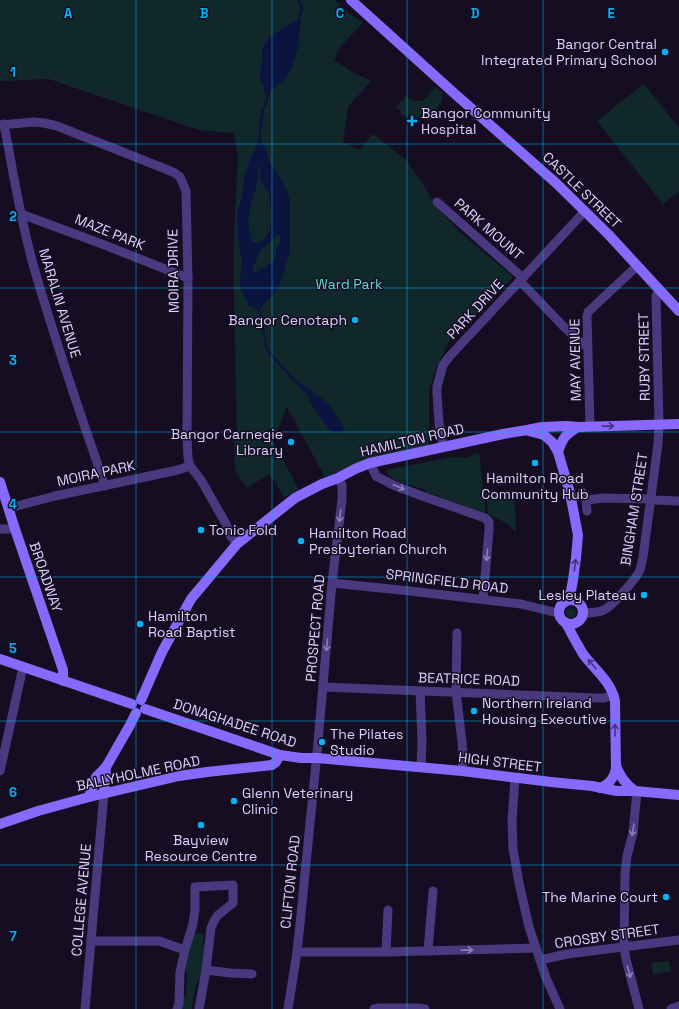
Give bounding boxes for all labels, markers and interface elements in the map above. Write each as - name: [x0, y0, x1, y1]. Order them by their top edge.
- text: A: [64, 5, 73, 22]
- text: B: [200, 5, 209, 22]
- text: C: [336, 5, 344, 22]
- text: D: [471, 5, 480, 22]
- text: E: [607, 5, 615, 22]
- place label: Bangor Central Integrated Primary School: [481, 35, 657, 69]
- marker: Bangor Central Integrated Primary School: [660, 47, 670, 57]
- text: 1: [10, 64, 16, 81]
- place label: Bangor Community Hospital: [421, 104, 551, 138]
- marker: Bangor Community Hospital: [406, 115, 418, 127]
- street label: CASTLE STREET: [539, 148, 625, 232]
- street label: PARK MOUNT: [451, 194, 527, 264]
- text: 2: [9, 208, 17, 225]
- street label: MAZE PARK: [72, 210, 148, 254]
- street label: MOIRA DRIVE: [163, 229, 183, 313]
- street label: MARALIN AVENUE: [35, 246, 85, 360]
- park label: Ward Park: [316, 275, 383, 293]
- street label: PARK DRIVE: [443, 275, 507, 343]
- place label: Bangor Cenotaph: [228, 311, 347, 329]
- street label: RUBY STREET: [634, 313, 654, 401]
- marker: Bangor Cenotaph: [350, 315, 360, 325]
- street label: MAY AVENUE: [565, 318, 585, 402]
- text: 3: [9, 352, 17, 369]
- street label: HAMILTON ROAD: [358, 419, 466, 461]
- one-way arrow: [601, 422, 614, 429]
- place label: Bangor Carnegie Library: [171, 425, 283, 459]
- marker: Bangor Carnegie Library: [286, 437, 296, 447]
- street label: BINGHAM STREET: [616, 451, 652, 567]
- street label: MOIRA PARK: [55, 456, 137, 490]
- marker: Hamilton Road Community Hub: [530, 458, 540, 468]
- place label: Hamilton Road Community Hub: [481, 469, 589, 503]
- one-way arrow: [392, 484, 404, 491]
- text: 4: [9, 496, 17, 513]
- one-way arrow: [337, 509, 344, 522]
- place label: Tonic Fold: [209, 521, 277, 539]
- place label: Hamilton Road Presbyterian Church: [309, 524, 447, 558]
- marker: Tonic Fold: [196, 525, 206, 535]
- marker: Hamilton Road Presbyterian Church: [296, 536, 306, 546]
- street label: BROADWAY: [26, 539, 67, 615]
- one-way arrow: [483, 548, 490, 561]
- one-way arrow: [572, 559, 579, 572]
- street label: SPRINGFIELD ROAD: [385, 565, 509, 597]
- street label: PROSPECT ROAD: [301, 573, 329, 683]
- place label: Lesley Plateau: [538, 586, 636, 604]
- marker: Lesley Plateau: [639, 590, 649, 600]
- place label: Hamilton Road Baptist: [148, 607, 236, 641]
- marker: Hamilton Road Baptist: [135, 619, 145, 629]
- one-way arrow: [323, 638, 330, 651]
- text: 5: [9, 640, 17, 657]
- one-way arrow: [587, 658, 596, 669]
- street label: BEATRICE ROAD: [418, 668, 520, 690]
- place label: Northern Ireland Housing Executive: [482, 694, 607, 728]
- street label: DONAGHADEE ROAD: [171, 695, 299, 751]
- marker: Northern Ireland Housing Executive: [469, 706, 479, 716]
- one-way arrow: [611, 724, 619, 737]
- place label: The Pilates Studio: [330, 725, 403, 759]
- marker: The Pilates Studio: [317, 737, 327, 747]
- street label: HIGH STREET: [457, 748, 543, 776]
- street label: BALLYHOLME ROAD: [74, 751, 202, 795]
- text: 6: [9, 784, 17, 801]
- place label: Glenn Veterinary Clinic: [242, 784, 353, 818]
- marker: Glenn Veterinary Clinic: [229, 796, 239, 806]
- marker: Bayview Resource Centre: [196, 820, 206, 830]
- one-way arrow: [629, 823, 637, 836]
- place label: Bayview Resource Centre: [145, 831, 257, 865]
- street label: CLIFTON ROAD: [276, 834, 304, 930]
- street label: COLLEGE AVENUE: [67, 843, 95, 957]
- place label: The Marine Court: [542, 888, 658, 906]
- marker: The Marine Court: [661, 892, 671, 902]
- street label: CROSBY STREET: [553, 920, 661, 952]
- text: 7: [9, 928, 17, 945]
- one-way arrow: [460, 946, 473, 954]
- one-way arrow: [626, 966, 634, 979]

